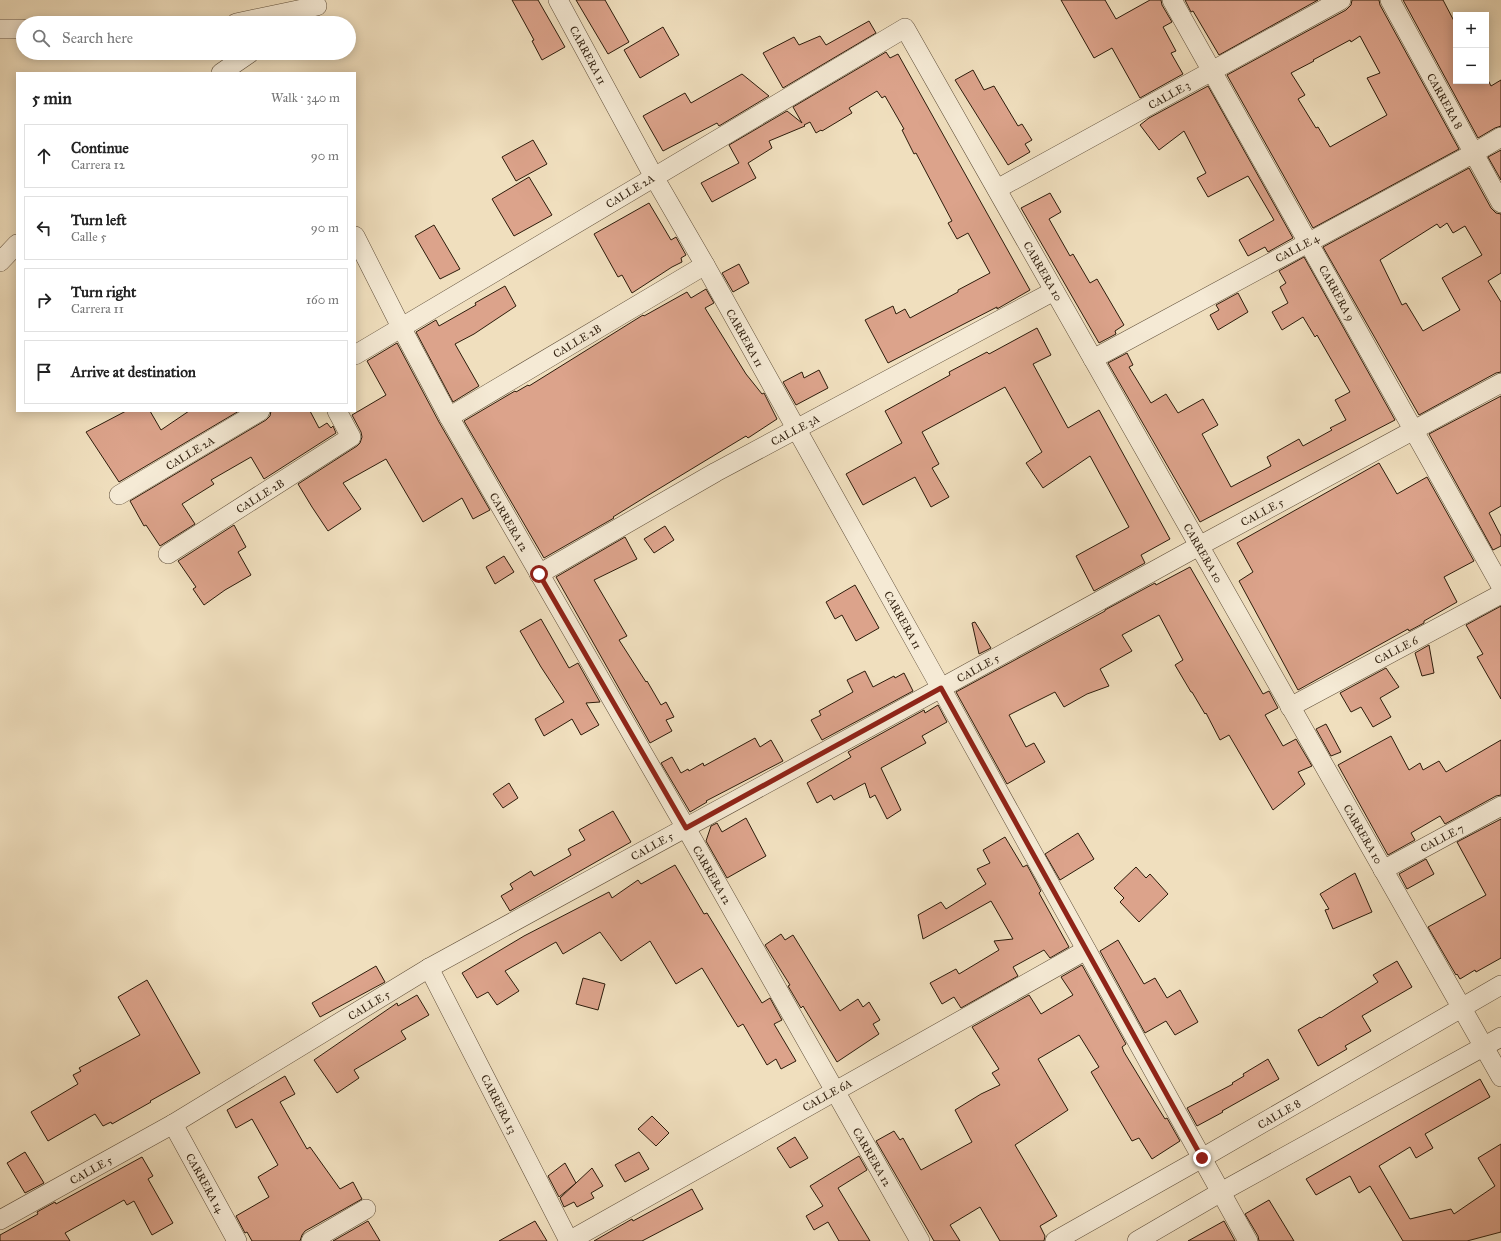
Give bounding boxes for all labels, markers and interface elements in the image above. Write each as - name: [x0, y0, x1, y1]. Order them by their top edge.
- map controls: [1453, 12, 1489, 84]
- button: +: [1453, 12, 1489, 48]
- search box: [16, 16, 356, 60]
- street label: CARRERA 11: [567, 24, 608, 87]
- icon: search: [30, 27, 52, 49]
- text: Search here: [62, 29, 133, 47]
- button: −: [1453, 48, 1489, 84]
- street label: CARRERA 8: [1424, 71, 1465, 131]
- street label: CALLE 3: [1146, 79, 1192, 112]
- text: 5 min: [32, 88, 72, 109]
- text: Walk · 340 m: [271, 90, 340, 106]
- text: Continue: [71, 139, 129, 157]
- icon: ahead: [33, 145, 55, 167]
- text: 90 m: [311, 148, 339, 164]
- text: Carrera 12: [71, 157, 125, 173]
- street label: CALLE 2A: [604, 172, 657, 211]
- text: Turn left: [71, 211, 127, 229]
- icon: left: [33, 217, 55, 239]
- text: 90 m: [311, 220, 339, 236]
- text: Calle 5: [71, 229, 107, 245]
- street label: CALLE 4: [1273, 231, 1322, 265]
- street label: CARRERA 10: [1020, 239, 1065, 303]
- street label: CARRERA 9: [1316, 263, 1357, 323]
- text: Turn right: [71, 283, 136, 301]
- icon: right: [33, 289, 55, 311]
- text: 160 m: [306, 292, 339, 308]
- text: Carrera 11: [71, 301, 124, 317]
- street label: CARRERA 11: [723, 307, 766, 370]
- street label: CALLE 2B: [551, 322, 604, 361]
- icon: arrive: [33, 361, 55, 383]
- text: Arrive at destination: [71, 363, 196, 381]
- street label: CALLE 3A: [769, 412, 822, 449]
- street label: CALLE 2A: [164, 434, 217, 473]
- street label: CALLE 2B: [234, 477, 287, 516]
- street label: CARRERA 12: [487, 491, 531, 554]
- street label: CALLE 5: [1239, 496, 1286, 529]
- street label: CARRERA 10: [1180, 521, 1225, 585]
- route start: [530, 565, 548, 583]
- street label: CARRERA 11: [881, 589, 924, 652]
- street label: CALLE 6: [1372, 633, 1420, 667]
- street label: CALLE 5: [955, 651, 1002, 685]
- street label: CARRERA 10: [1340, 802, 1385, 866]
- street label: CALLE 7: [1418, 822, 1466, 855]
- street label: CALLE 5: [629, 829, 676, 863]
- street label: CARRERA 12: [690, 844, 734, 907]
- street label: CALLE 5: [346, 988, 393, 1023]
- street label: CARRERA 13: [478, 1073, 519, 1136]
- street label: CALLE 6A: [800, 1076, 855, 1114]
- street label: CALLE 8: [1256, 1097, 1303, 1132]
- street label: CARRERA 12: [850, 1126, 894, 1189]
- route end: [1193, 1149, 1211, 1167]
- street label: CARRERA 14: [183, 1151, 227, 1216]
- street label: CALLE 5: [68, 1153, 115, 1187]

